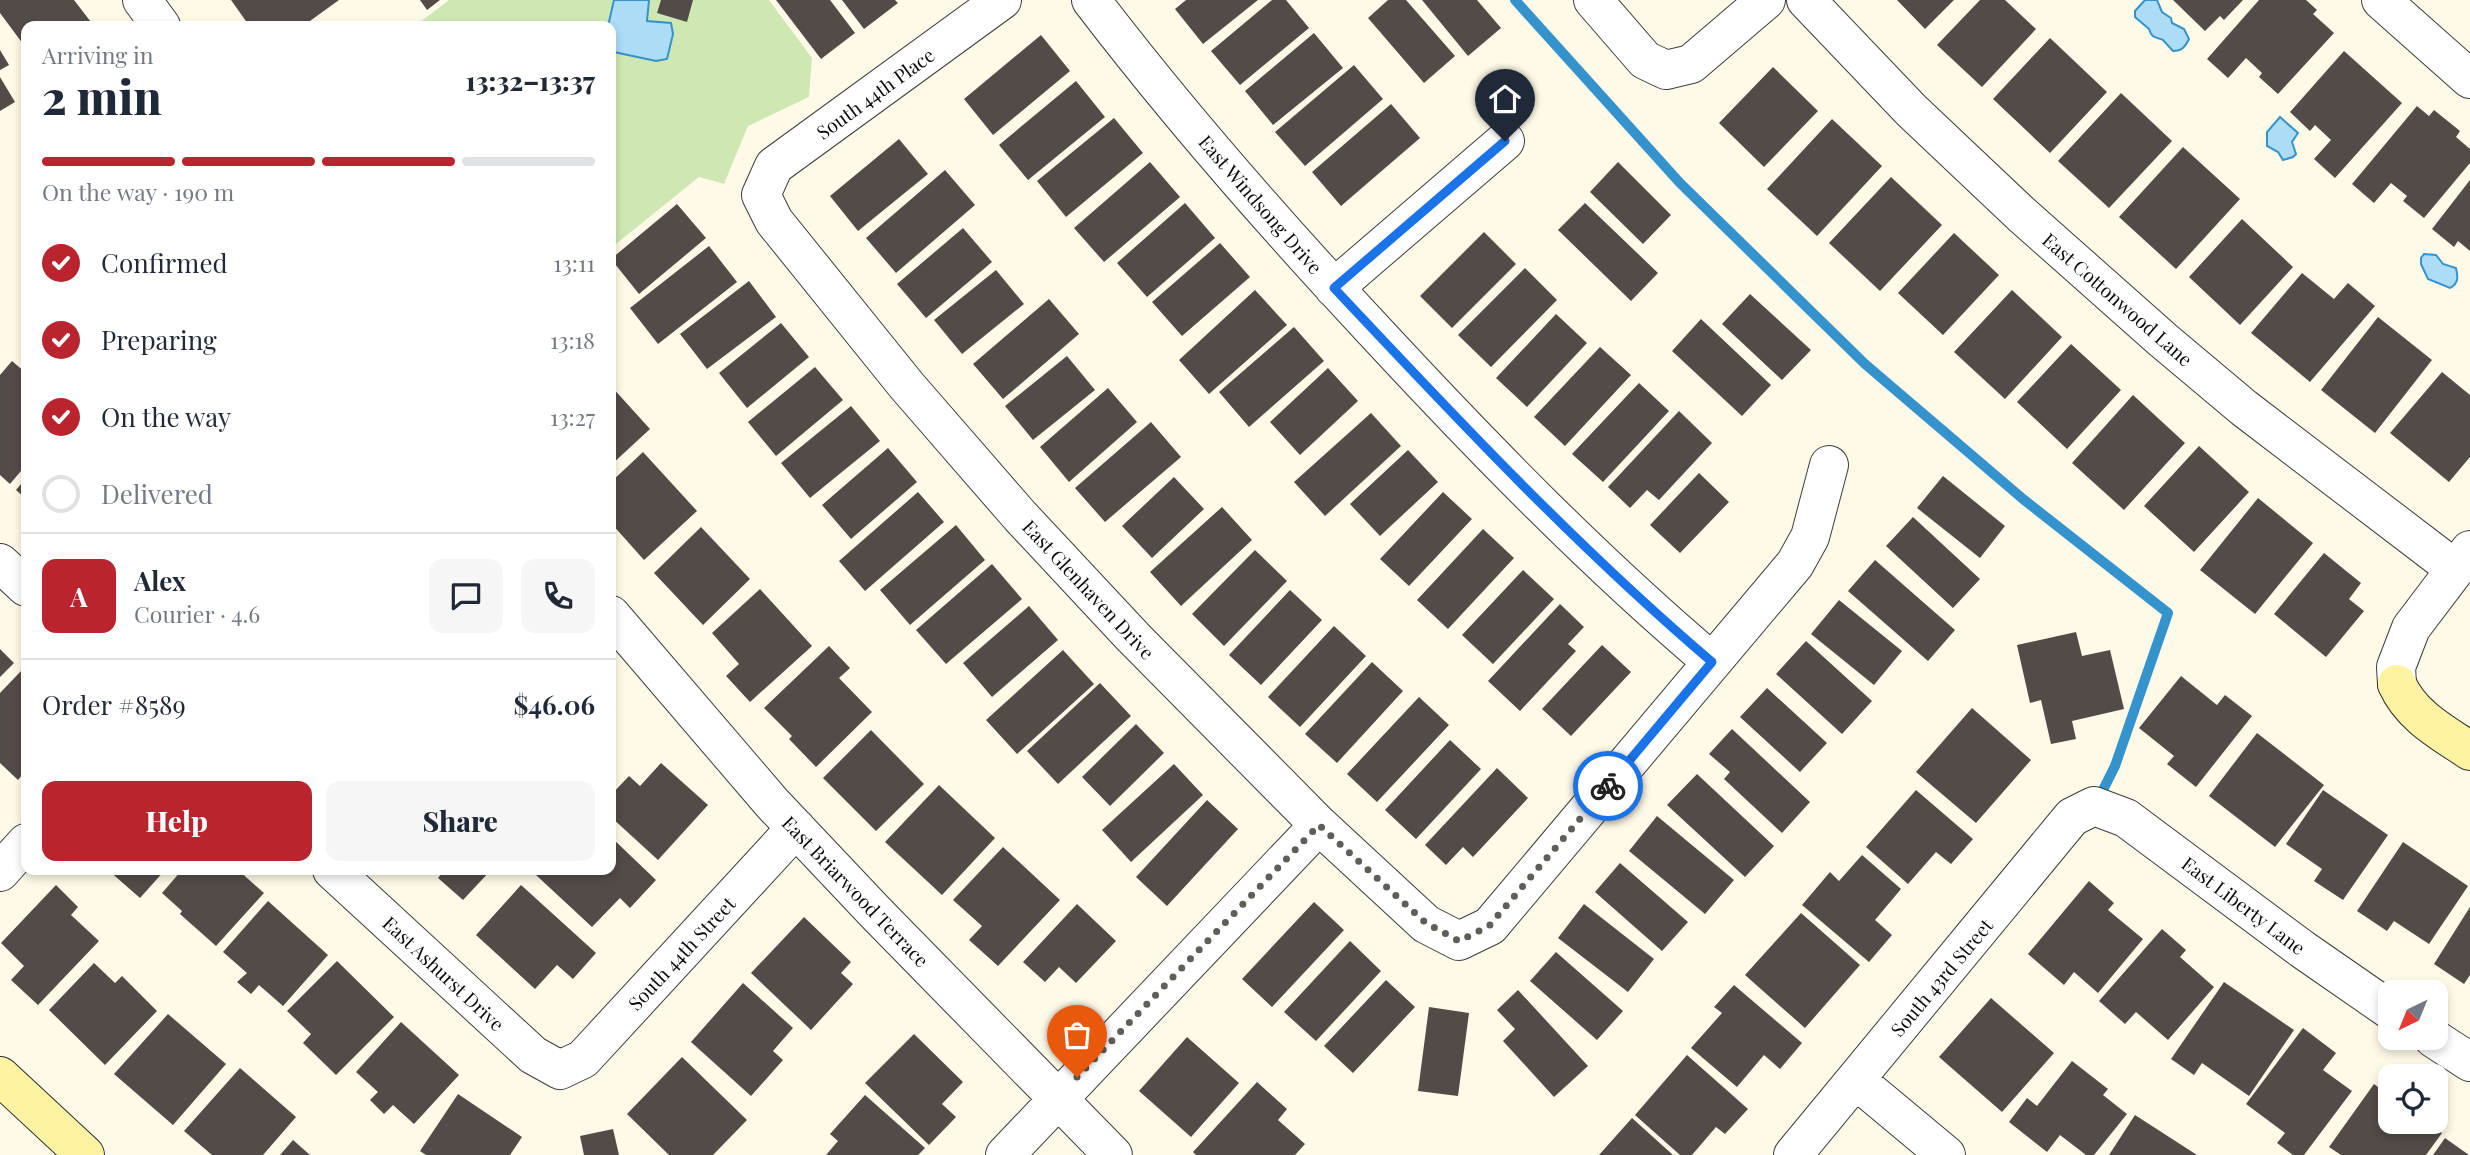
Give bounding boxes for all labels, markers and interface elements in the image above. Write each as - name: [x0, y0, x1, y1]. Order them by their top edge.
- text: Arriving in: [42, 39, 154, 70]
- street label: South 44th Place: [811, 41, 939, 145]
- text: 13:32–13:37: [466, 63, 595, 98]
- text: 2 min: [42, 65, 162, 127]
- pin: [1475, 69, 1535, 141]
- icon: home: [1486, 80, 1524, 118]
- street label: East Windsong Drive: [1193, 129, 1329, 279]
- text: On the way · 190 m: [42, 176, 234, 207]
- street label: East Cottonwood Lane: [2037, 227, 2199, 371]
- icon: check: [42, 244, 80, 282]
- text: Confirmed: [101, 245, 228, 280]
- text: 13:11: [553, 247, 595, 278]
- icon: check: [42, 321, 80, 359]
- text: Preparing: [101, 322, 217, 357]
- text: 13:18: [550, 324, 595, 355]
- icon: check: [42, 398, 80, 436]
- text: On the way: [101, 399, 231, 434]
- text: 13:27: [550, 401, 595, 432]
- text: Delivered: [101, 476, 213, 511]
- street label: East Glenhaven Drive: [1017, 514, 1161, 664]
- button: chat: [429, 559, 503, 633]
- button: phone: [521, 559, 595, 633]
- text: Alex: [134, 563, 186, 598]
- text: A: [70, 579, 88, 614]
- text: Courier · 4.6: [134, 598, 260, 629]
- text: Order #8589: [42, 687, 186, 722]
- text: $46.06: [513, 687, 595, 722]
- courier: [1573, 751, 1643, 821]
- icon: bike: [1589, 767, 1627, 805]
- button: Help: [42, 781, 312, 861]
- button: Share: [326, 781, 595, 861]
- street label: East Briarwood Terrace: [777, 810, 935, 972]
- street label: East Liberty Lane: [2177, 850, 2311, 960]
- street label: South 44th Street: [622, 890, 741, 1015]
- street label: East Ashurst Drive: [378, 910, 510, 1036]
- street label: South 43rd Street: [1884, 912, 1998, 1041]
- north arrow: [2378, 980, 2448, 1050]
- map controls: [2378, 980, 2448, 1134]
- pin: [1047, 1005, 1107, 1077]
- icon: bag: [1058, 1016, 1096, 1054]
- button: locate: [2378, 1064, 2448, 1134]

